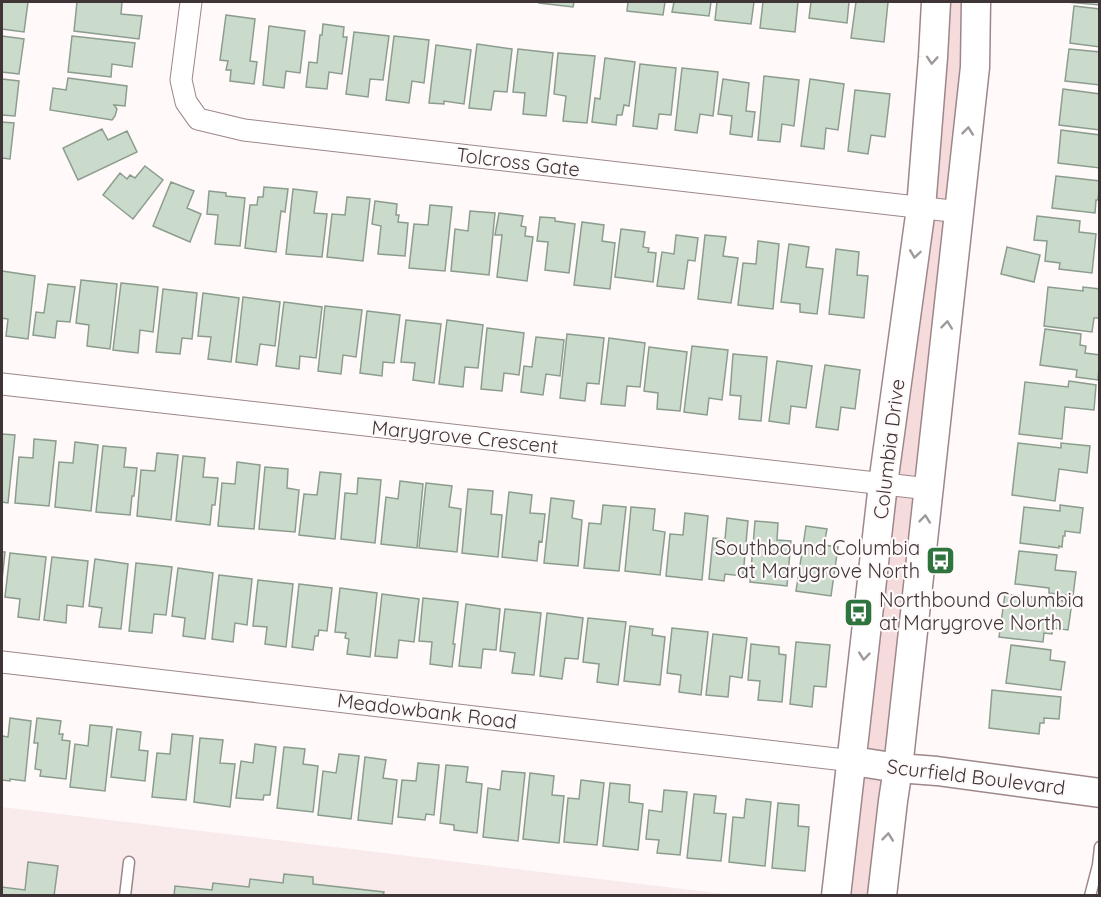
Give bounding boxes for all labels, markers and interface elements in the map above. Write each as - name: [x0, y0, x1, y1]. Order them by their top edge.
- one-way arrow: [926, 55, 939, 64]
- one-way arrow: [962, 126, 974, 135]
- street label: Tolcross Gate: [455, 142, 581, 181]
- one-way arrow: [909, 249, 921, 259]
- one-way arrow: [940, 320, 953, 329]
- street label: Columbia Drive: [867, 377, 910, 521]
- street label: Marygrove Crescent: [371, 414, 560, 459]
- one-way arrow: [919, 514, 931, 523]
- place label: Southbound Columbia at Marygrove North: [715, 535, 920, 583]
- bus stop icon: Southbound Columbia at Marygrove North: [925, 544, 957, 576]
- place label: Northbound Columbia at Marygrove North: [879, 587, 1084, 635]
- bus stop icon: Northbound Columbia at Marygrove North: [842, 596, 874, 628]
- one-way arrow: [859, 651, 871, 660]
- street label: Meadowbank Road: [336, 687, 518, 734]
- street label: Scurfield Boulevard: [885, 753, 1067, 800]
- one-way arrow: [882, 833, 894, 842]

